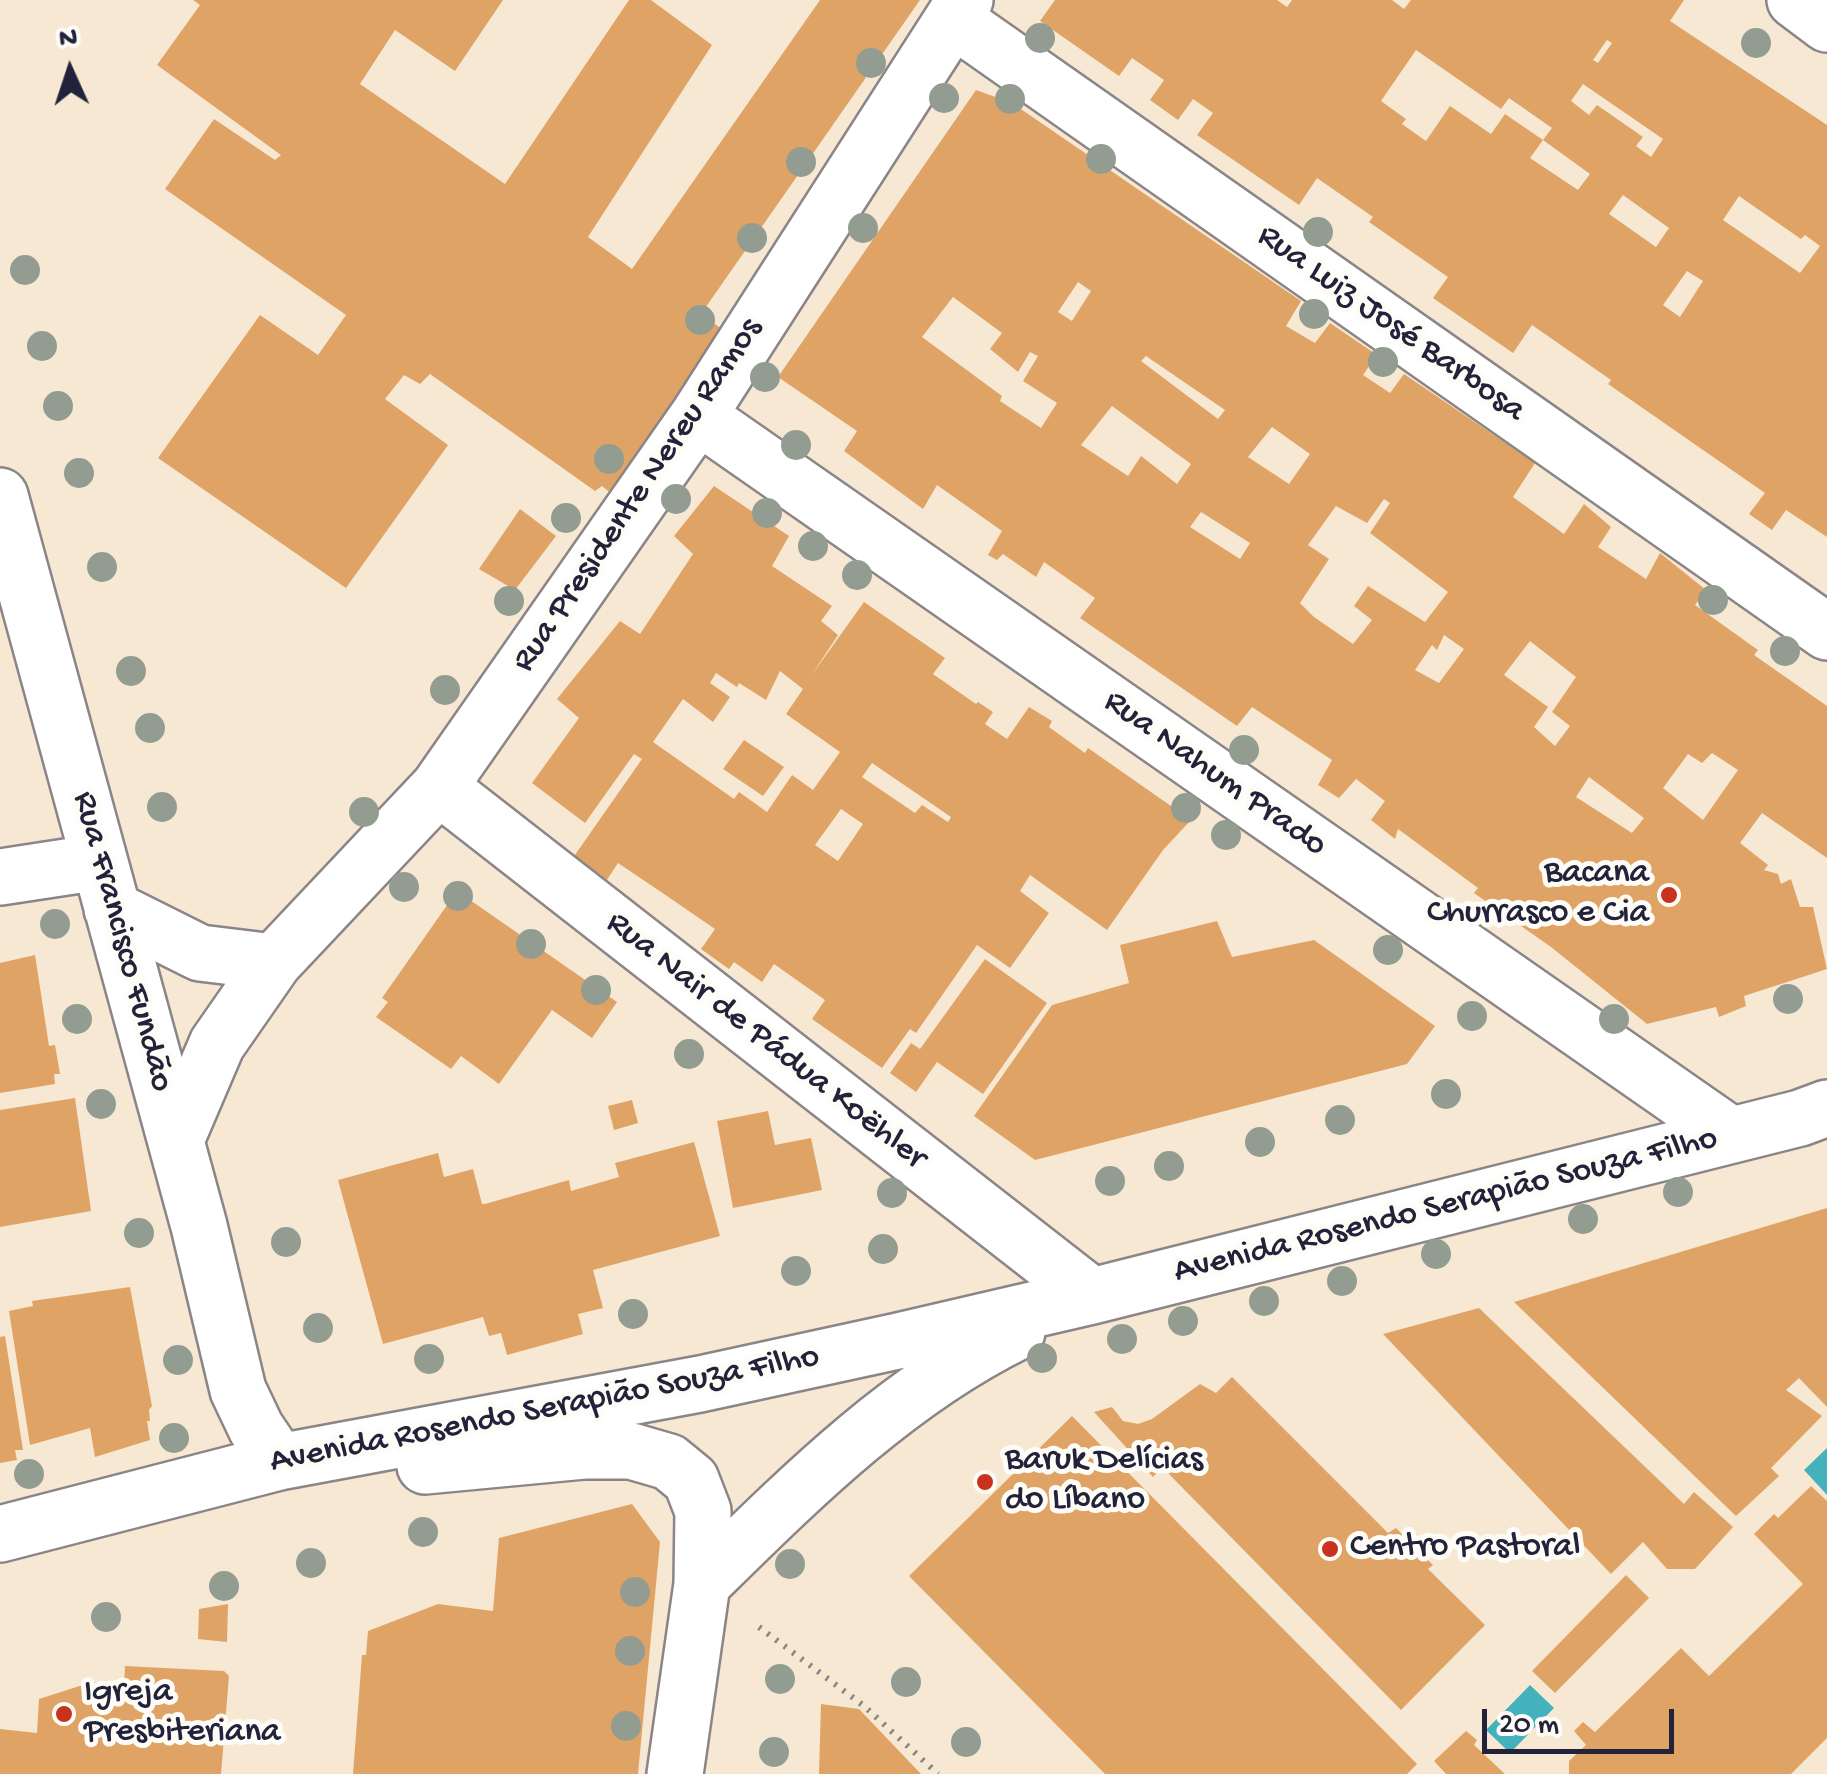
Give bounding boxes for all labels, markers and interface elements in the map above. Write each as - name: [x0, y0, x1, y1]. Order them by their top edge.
- north arrow: [20, 20, 120, 120]
- text: N: [58, 23, 78, 56]
- street label: Rua Luiz José Barbosa: [1248, 217, 1532, 433]
- street label: Rua Presidente Nereu Ramos: [505, 311, 773, 681]
- street label: Rua Nahum Prado: [1094, 682, 1334, 868]
- street label: Rua Francisco Fundão: [61, 787, 181, 1097]
- place label: Bacana Churrasco e Cia: [1427, 854, 1649, 936]
- marker: Bacana Churrasco e Cia: [1658, 884, 1680, 906]
- street label: Rua Nair de Pádua Koëhler: [596, 904, 934, 1180]
- street label: Avenida Rosendo Serapião Souza Filho: [1170, 1119, 1722, 1295]
- street label: Avenida Rosendo Serapião Souza Filho: [267, 1337, 823, 1485]
- place label: Baruk Delícias do Líbano: [1005, 1441, 1203, 1523]
- marker: Baruk Delícias do Líbano: [974, 1471, 996, 1493]
- place label: Centro Pastoral: [1350, 1528, 1580, 1570]
- marker: Centro Pastoral: [1319, 1538, 1341, 1560]
- place label: Igreja Presbiteriana: [84, 1673, 281, 1755]
- scale bar: [1487, 1689, 1680, 1751]
- marker: Igreja Presbiteriana: [53, 1703, 75, 1725]
- text: 20 m: [1499, 1709, 1559, 1744]

